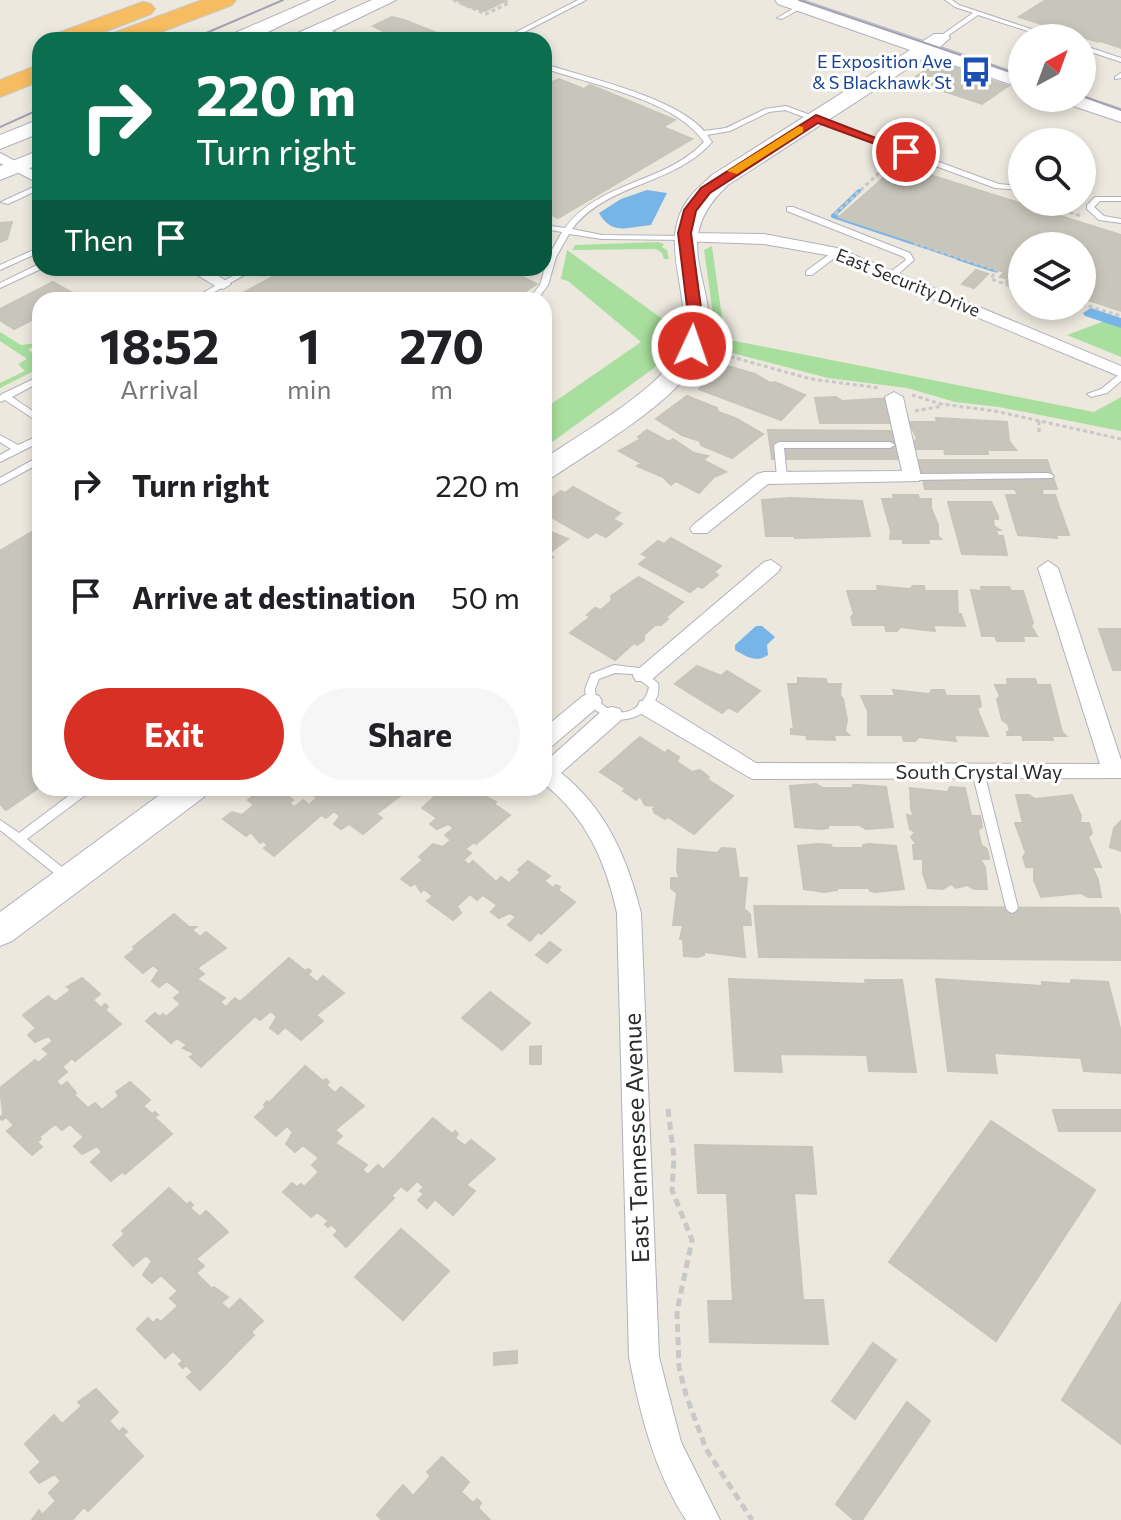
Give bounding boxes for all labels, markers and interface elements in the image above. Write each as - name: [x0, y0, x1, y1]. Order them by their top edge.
- north arrow: [1008, 24, 1096, 112]
- map controls: [1008, 24, 1096, 320]
- place label: E Exposition Ave & S Blackhawk St: [812, 50, 952, 93]
- bus stop icon: E Exposition Ave & S Blackhawk St: [959, 55, 993, 89]
- text: 220 m: [196, 59, 356, 128]
- icon: right: [64, 64, 168, 168]
- pin: [872, 118, 940, 186]
- text: Turn right: [196, 128, 357, 172]
- button: search: [1008, 128, 1096, 216]
- icon: arrive: [884, 130, 928, 174]
- icon: arrive: [149, 216, 193, 260]
- text: Then: [64, 220, 133, 257]
- button: layers: [1008, 232, 1096, 320]
- street label: East Security Drive: [833, 243, 984, 321]
- position arrow: [650, 304, 734, 388]
- text: 18:52: [100, 315, 219, 374]
- text: 1: [298, 315, 320, 374]
- text: 270: [399, 315, 484, 374]
- text: Arrival: [120, 373, 199, 404]
- text: min: [287, 373, 331, 404]
- text: m: [430, 373, 453, 404]
- icon: right: [64, 462, 108, 506]
- text: Turn right: [132, 466, 269, 503]
- text: 220 m: [435, 466, 520, 503]
- icon: arrive: [64, 574, 108, 618]
- text: Arrive at destination: [132, 578, 416, 615]
- text: 50 m: [451, 578, 520, 615]
- button: Exit: [64, 688, 284, 780]
- button: Share: [300, 688, 520, 780]
- street label: South Crystal Way: [896, 759, 1062, 783]
- street label: East Tennessee Avenue: [617, 1013, 654, 1264]

